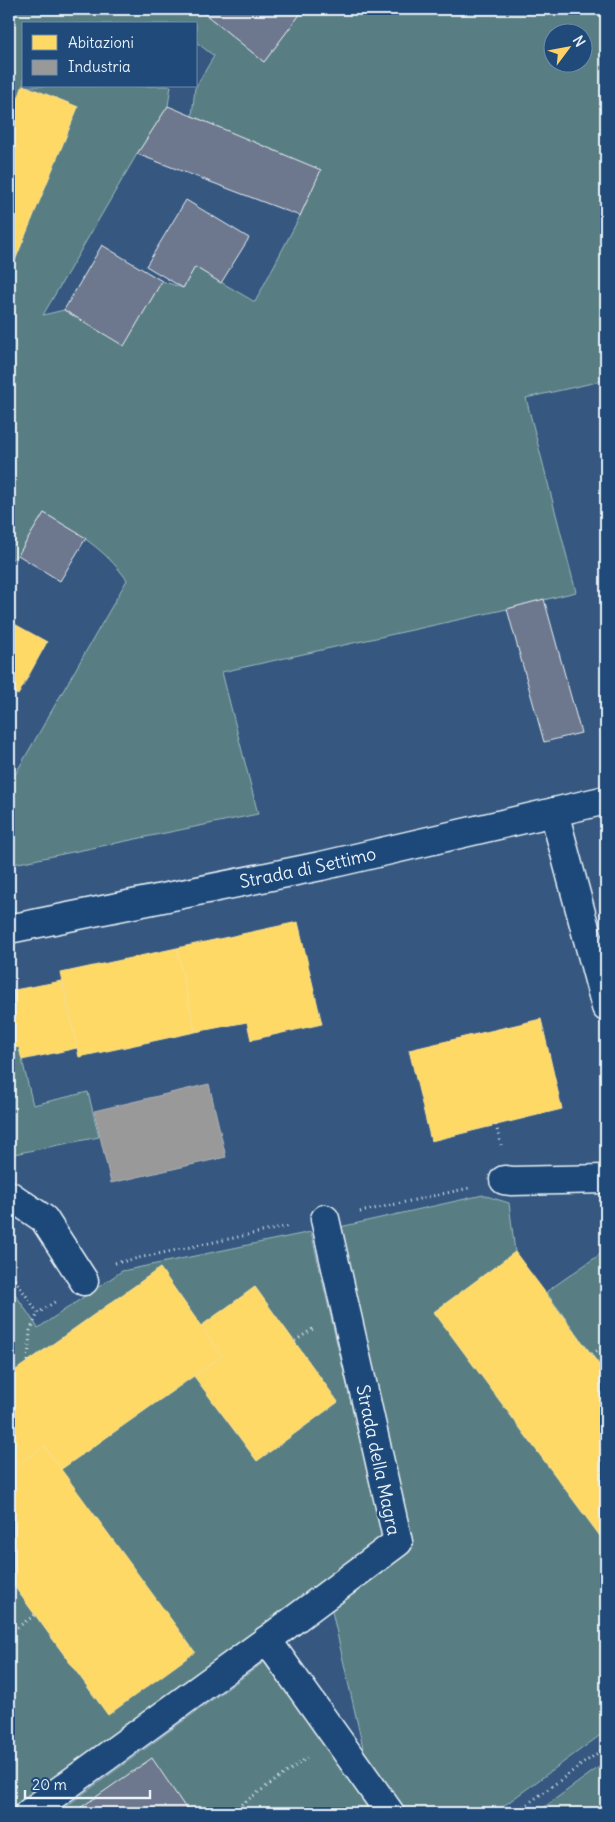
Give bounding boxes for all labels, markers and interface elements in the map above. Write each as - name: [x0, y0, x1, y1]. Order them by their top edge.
- legend: [22, 22, 198, 88]
- north arrow: [542, 22, 592, 72]
- text: N: [569, 32, 589, 50]
- text: Abitazioni: [68, 33, 134, 52]
- text: Industria: [68, 57, 131, 76]
- street label: Strada di Settimo: [237, 842, 378, 893]
- street label: Strada della Magra: [351, 1383, 406, 1537]
- scale bar: [25, 1767, 150, 1799]
- text: 20 m: [32, 1775, 67, 1794]

